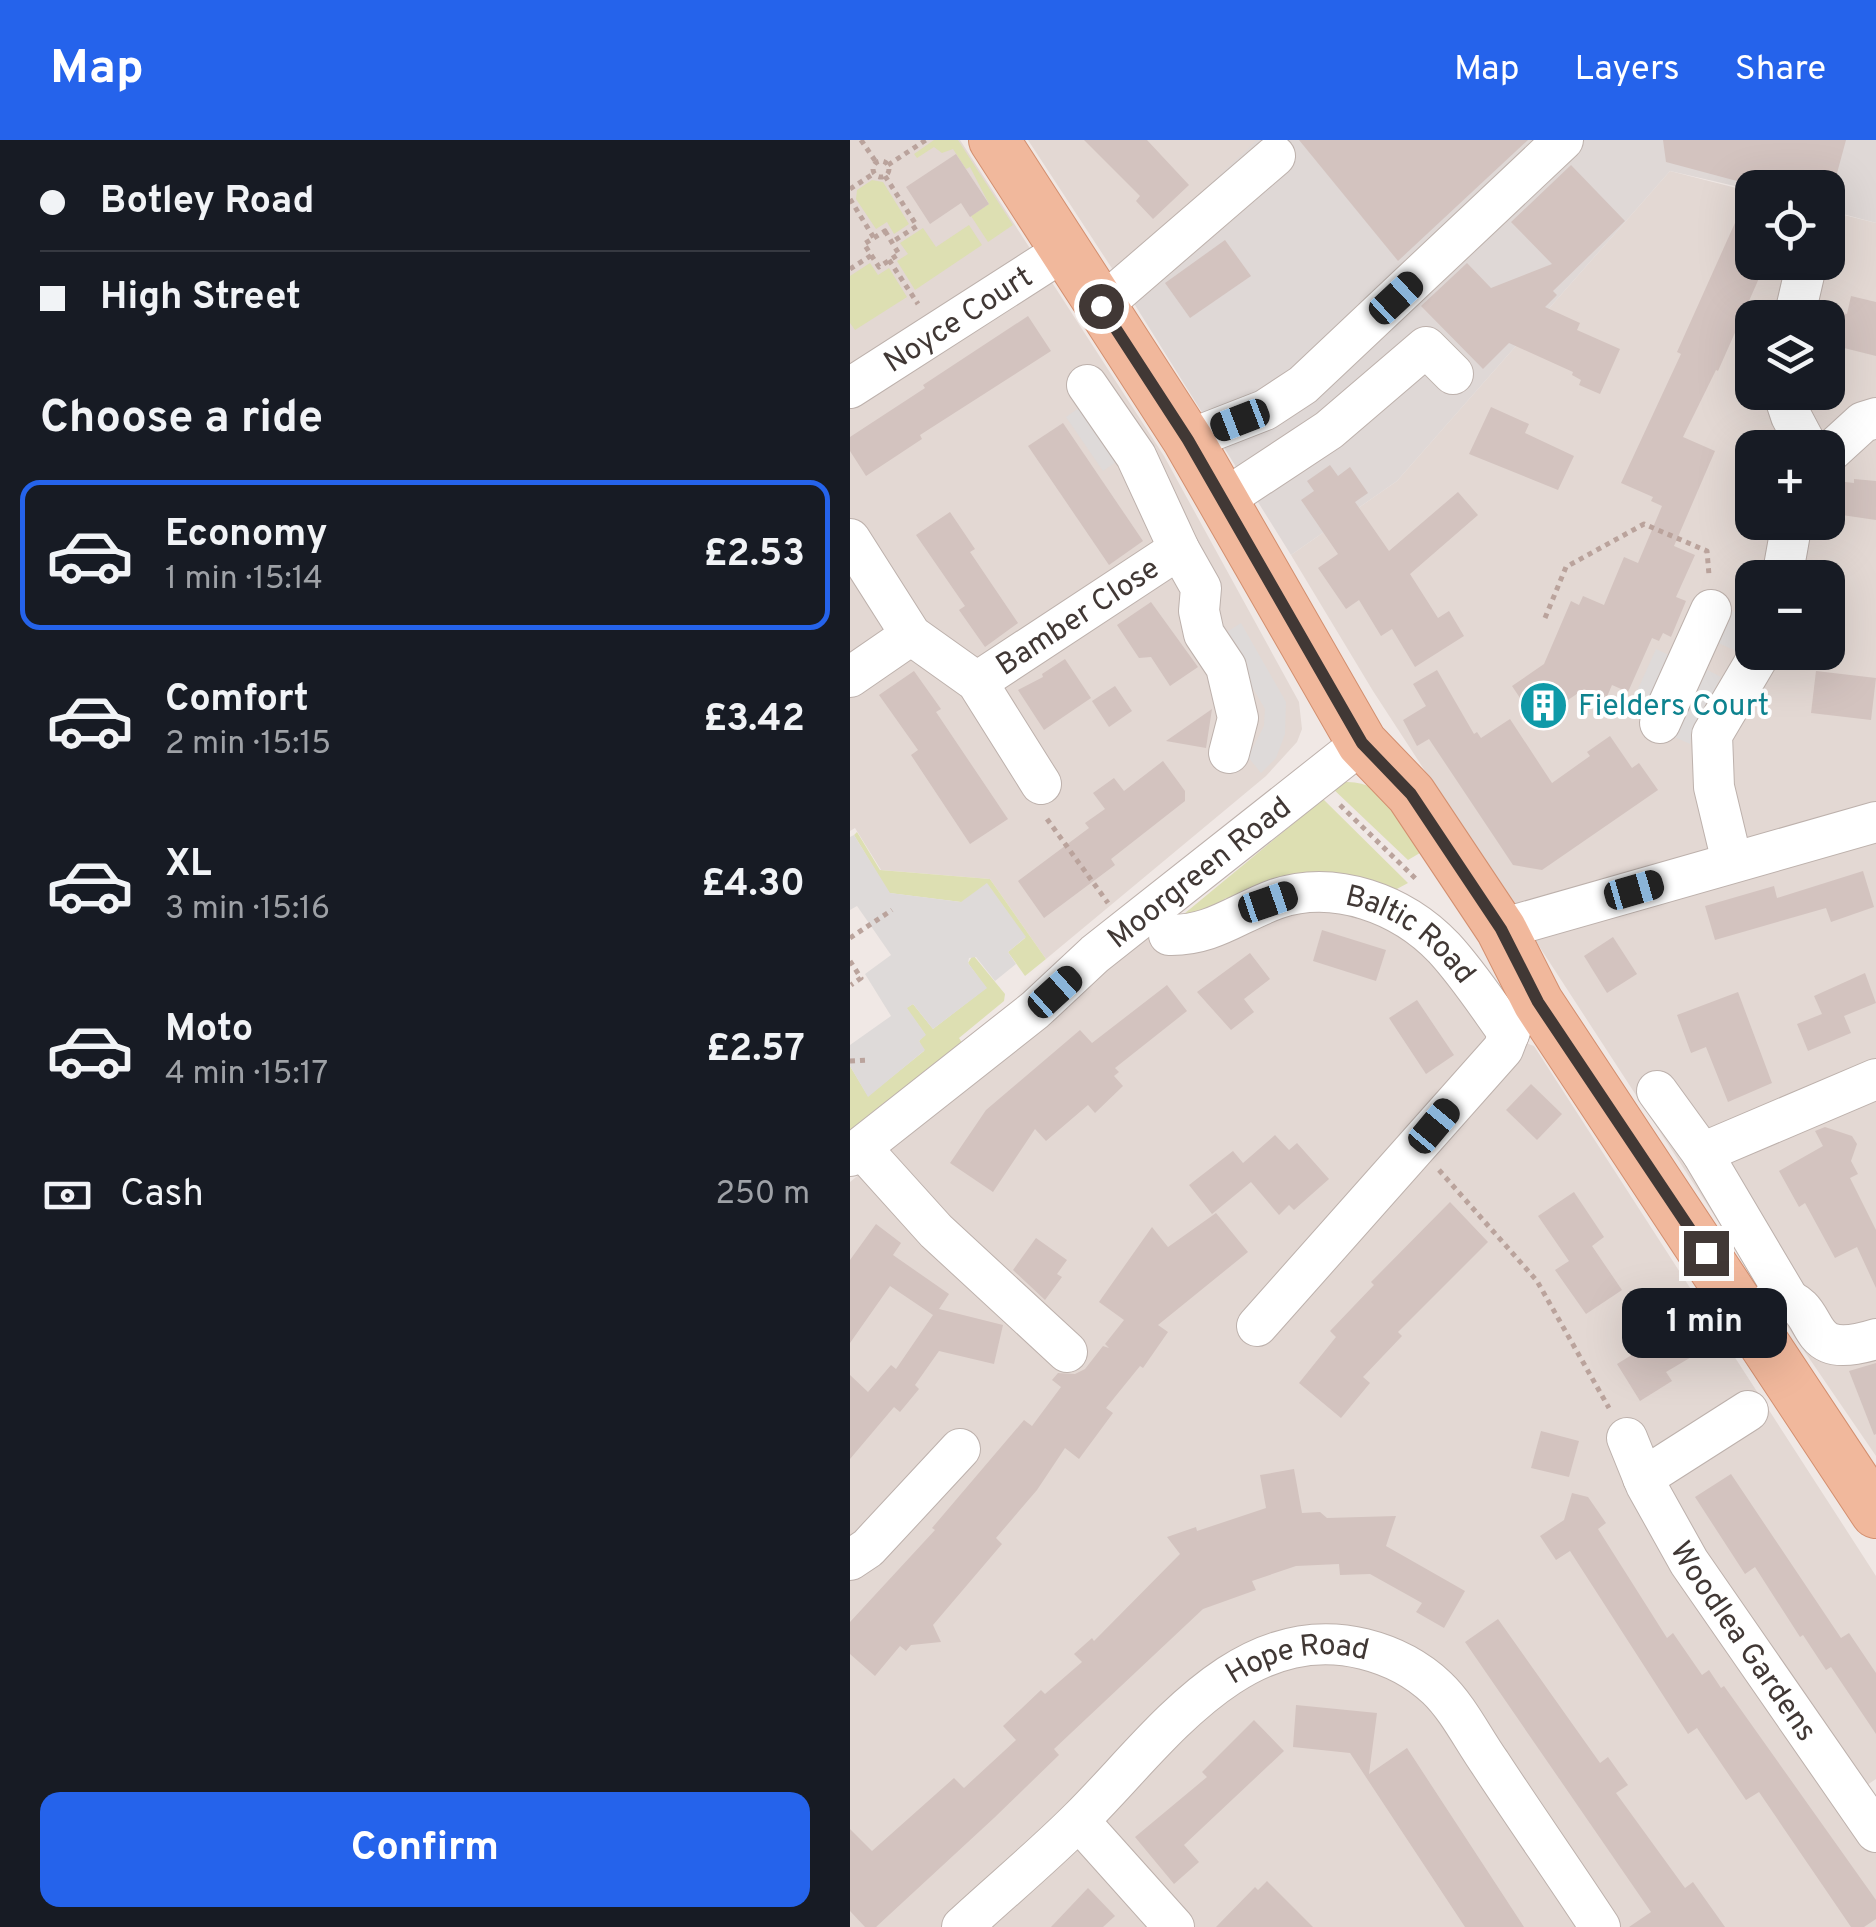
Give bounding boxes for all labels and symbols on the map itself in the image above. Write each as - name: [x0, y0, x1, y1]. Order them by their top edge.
- street label: Noyce Court: [878, 260, 1040, 382]
- car: [1364, 267, 1428, 329]
- route start: [1079, 284, 1124, 329]
- car: [1207, 395, 1273, 445]
- street label: Bamber Close: [990, 551, 1167, 685]
- building icon: Fielders Court: [1517, 679, 1569, 731]
- place label: Fielders Court: [1578, 689, 1769, 726]
- street label: Moorgreen Road: [1101, 790, 1299, 958]
- car: [1601, 867, 1667, 913]
- car: [1235, 878, 1301, 926]
- street label: Baltic Road: [1341, 879, 1482, 992]
- car: [1023, 961, 1087, 1023]
- car: [1403, 1093, 1465, 1159]
- route end: [1684, 1231, 1729, 1276]
- callout: 1 min: [1624, 1288, 1788, 1358]
- street label: Woodlea Gardens: [1660, 1536, 1824, 1749]
- street label: Hope Road: [1220, 1628, 1372, 1694]

